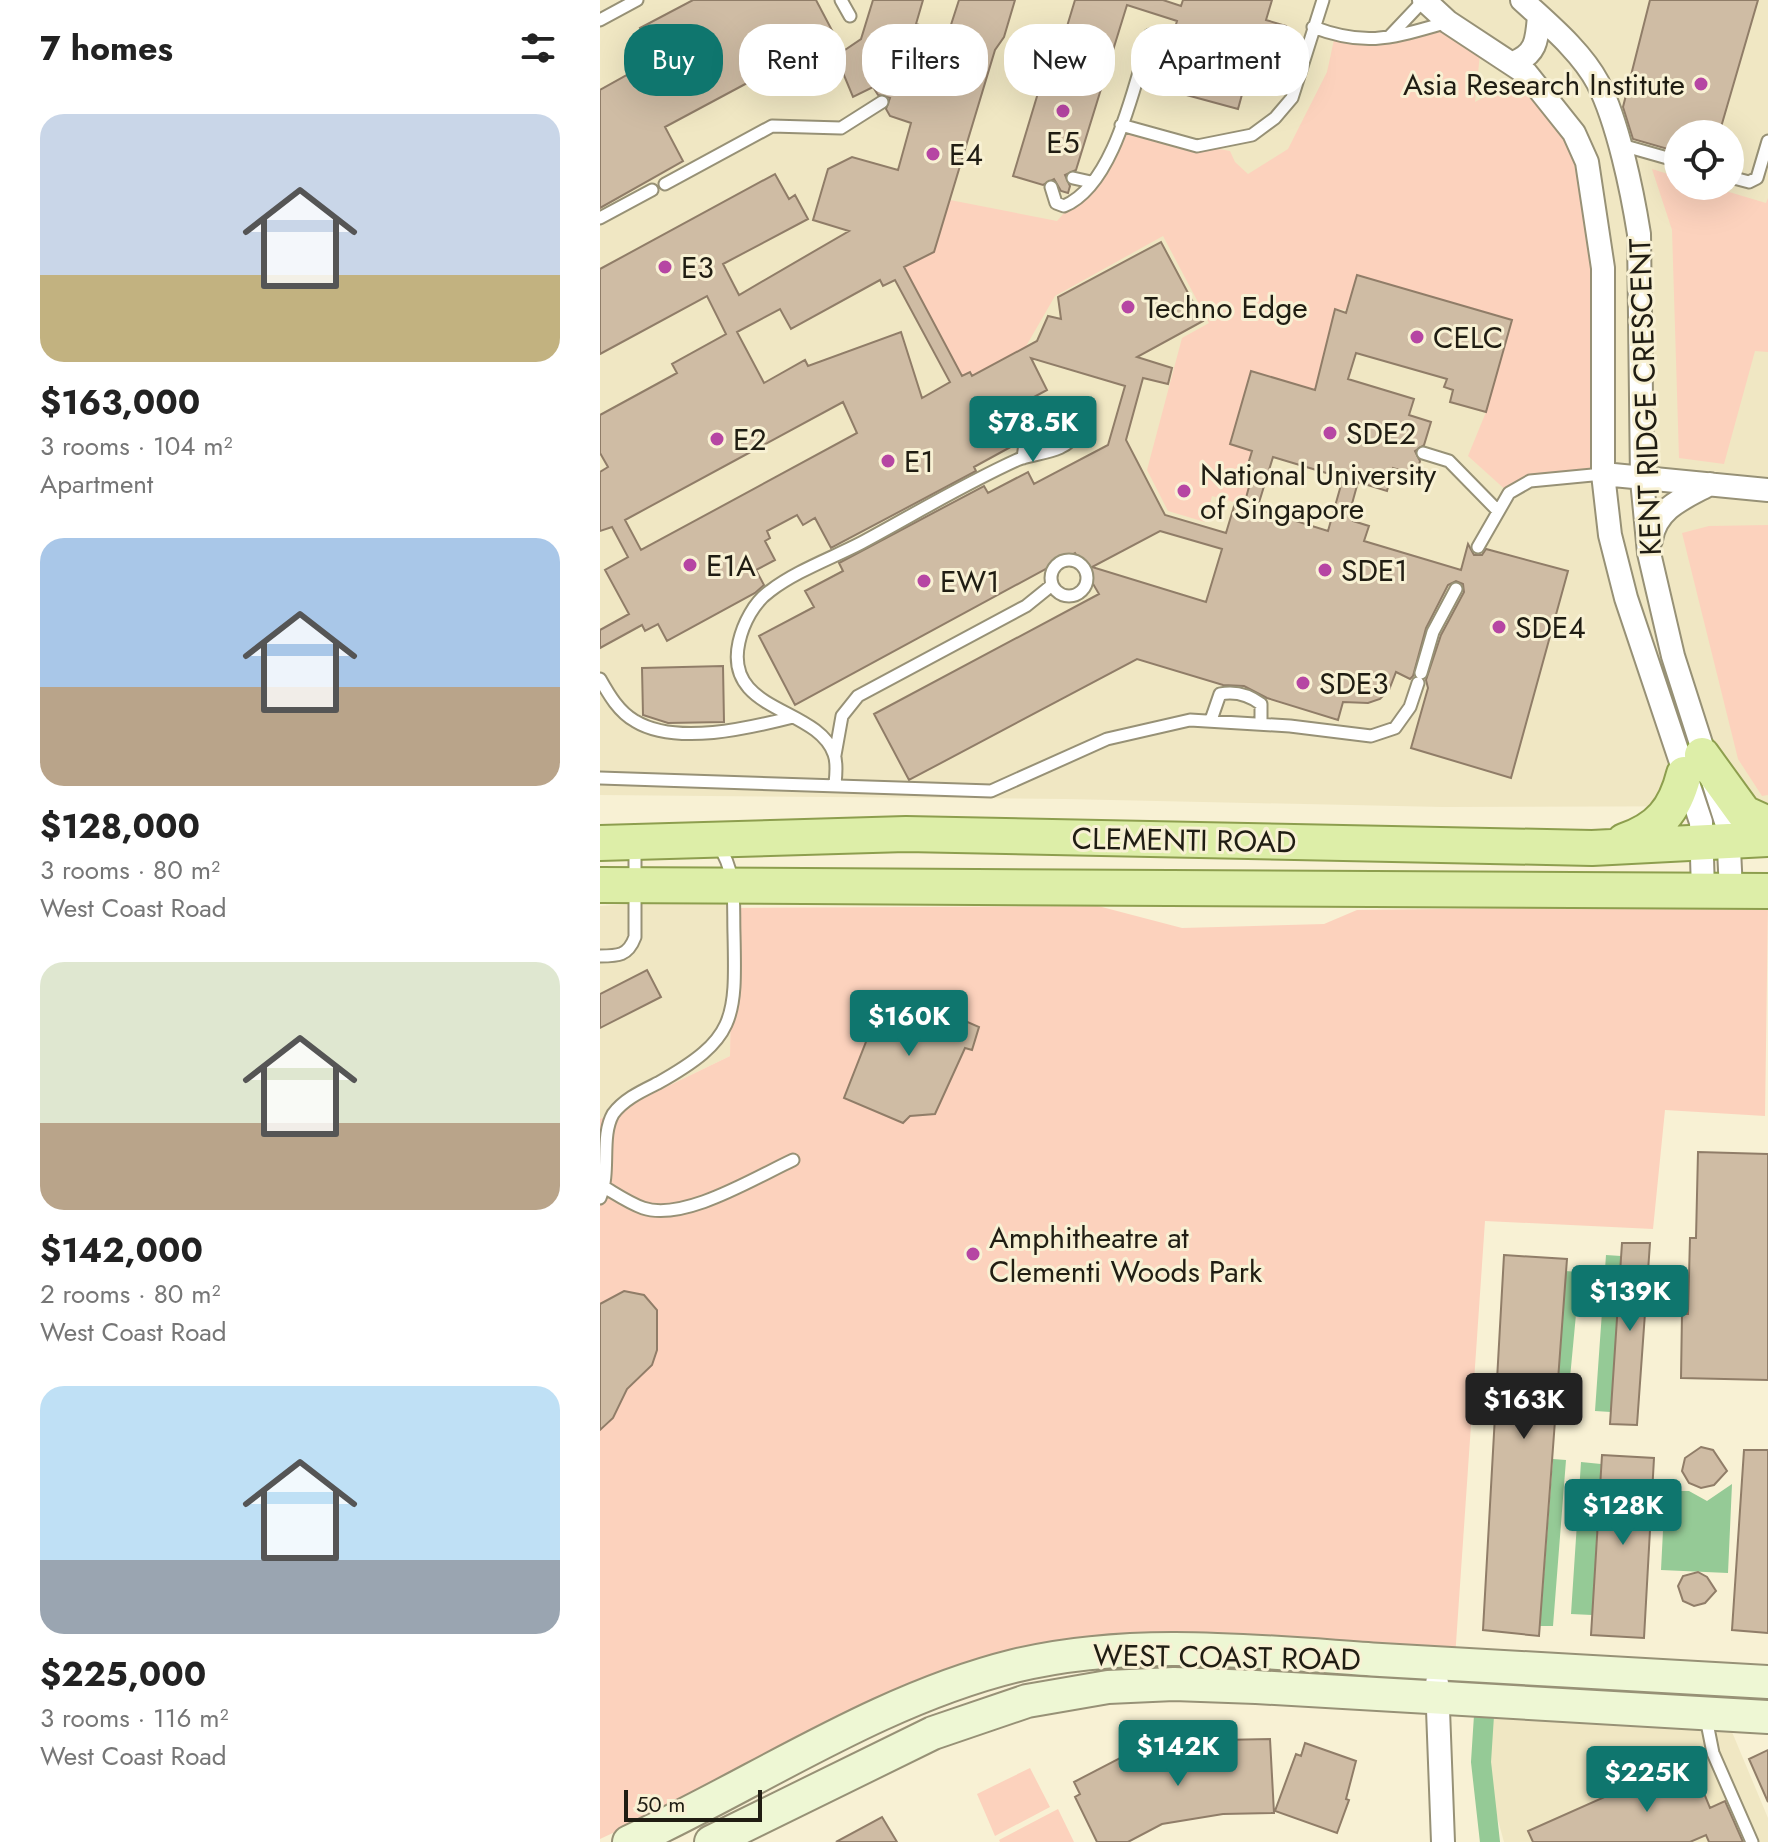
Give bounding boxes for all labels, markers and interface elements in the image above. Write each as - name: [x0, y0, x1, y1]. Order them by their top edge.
- text: 7 homes: [40, 24, 173, 73]
- chip: Buy: [624, 24, 723, 96]
- chip: Rent: [739, 24, 846, 96]
- chip: Filters: [862, 24, 988, 96]
- chip: New: [1004, 24, 1115, 96]
- chip: Apartment: [1131, 24, 1309, 96]
- icon: filters: [516, 26, 560, 70]
- place label: Asia Research Institute: [1403, 63, 1685, 106]
- marker: Asia Research Institute: [1692, 75, 1710, 93]
- marker: E5: [1054, 102, 1072, 120]
- map controls: [1664, 120, 1744, 200]
- button: locate: [1664, 120, 1744, 200]
- place label: E5: [1046, 121, 1080, 164]
- place label: E4: [949, 133, 983, 176]
- marker: E4: [924, 145, 942, 163]
- icon: home: [228, 166, 372, 310]
- street label: KENT RIDGE CRESCENT: [1618, 238, 1672, 556]
- place label: E3: [681, 246, 714, 289]
- marker: E3: [656, 258, 674, 276]
- place label: Techno Edge: [1144, 286, 1308, 329]
- marker: Techno Edge: [1119, 298, 1137, 316]
- place label: CELC: [1433, 316, 1503, 359]
- marker: CELC: [1408, 328, 1426, 346]
- text: $163,000: [40, 378, 200, 427]
- pin: $78.5K: [968, 396, 1098, 464]
- text: $78.5K: [987, 403, 1079, 441]
- place label: SDE2: [1346, 412, 1416, 455]
- place label: E2: [733, 418, 767, 461]
- marker: SDE2: [1321, 424, 1339, 442]
- text: 3 rooms · 104 m²: [40, 427, 233, 465]
- marker: E2: [708, 430, 726, 448]
- place label: E1: [904, 440, 934, 483]
- marker: E1: [879, 452, 897, 470]
- place label: National University of Singapore: [1200, 453, 1437, 530]
- text: Apartment: [40, 465, 153, 503]
- marker: National University of Singapore: [1175, 482, 1193, 500]
- place label: E1A: [706, 544, 756, 587]
- place label: SDE1: [1341, 549, 1408, 592]
- marker: E1A: [681, 556, 699, 574]
- place label: EW1: [940, 560, 1000, 603]
- marker: SDE1: [1316, 561, 1334, 579]
- marker: EW1: [915, 572, 933, 590]
- icon: home: [228, 590, 372, 734]
- place label: SDE4: [1515, 606, 1586, 649]
- marker: SDE4: [1490, 618, 1508, 636]
- place label: SDE3: [1319, 662, 1389, 705]
- marker: SDE3: [1294, 674, 1312, 692]
- text: $128,000: [40, 802, 200, 851]
- street label: CLEMENTI ROAD: [1071, 817, 1297, 863]
- text: 3 rooms · 80 m²: [40, 851, 220, 889]
- text: West Coast Road: [40, 889, 227, 927]
- pin: $160K: [853, 990, 965, 1058]
- text: $160K: [868, 997, 950, 1035]
- icon: home: [228, 1014, 372, 1158]
- place label: Amphitheatre at Clementi Woods Park: [989, 1216, 1263, 1293]
- text: $142,000: [40, 1226, 203, 1275]
- marker: Amphitheatre at Clementi Woods Park: [964, 1245, 982, 1263]
- pin: $139K: [1574, 1265, 1686, 1333]
- text: $139K: [1589, 1272, 1671, 1310]
- text: 2 rooms · 80 m²: [40, 1275, 221, 1313]
- text: West Coast Road: [40, 1313, 227, 1351]
- pin: $163K: [1468, 1373, 1580, 1441]
- text: $163K: [1483, 1380, 1565, 1418]
- icon: home: [228, 1438, 372, 1582]
- pin: $128K: [1567, 1479, 1679, 1547]
- text: $128K: [1583, 1486, 1663, 1524]
- street label: WEST COAST ROAD: [1093, 1633, 1361, 1681]
- text: $225,000: [40, 1650, 206, 1699]
- text: 3 rooms · 116 m²: [40, 1699, 229, 1737]
- pin: $142K: [1122, 1720, 1234, 1788]
- text: $142K: [1137, 1727, 1219, 1765]
- text: West Coast Road: [40, 1737, 227, 1775]
- pin: $225K: [1591, 1746, 1703, 1814]
- text: $225K: [1604, 1753, 1690, 1791]
- scale bar: [624, 1786, 762, 1822]
- text: 50 m: [636, 1788, 685, 1820]

